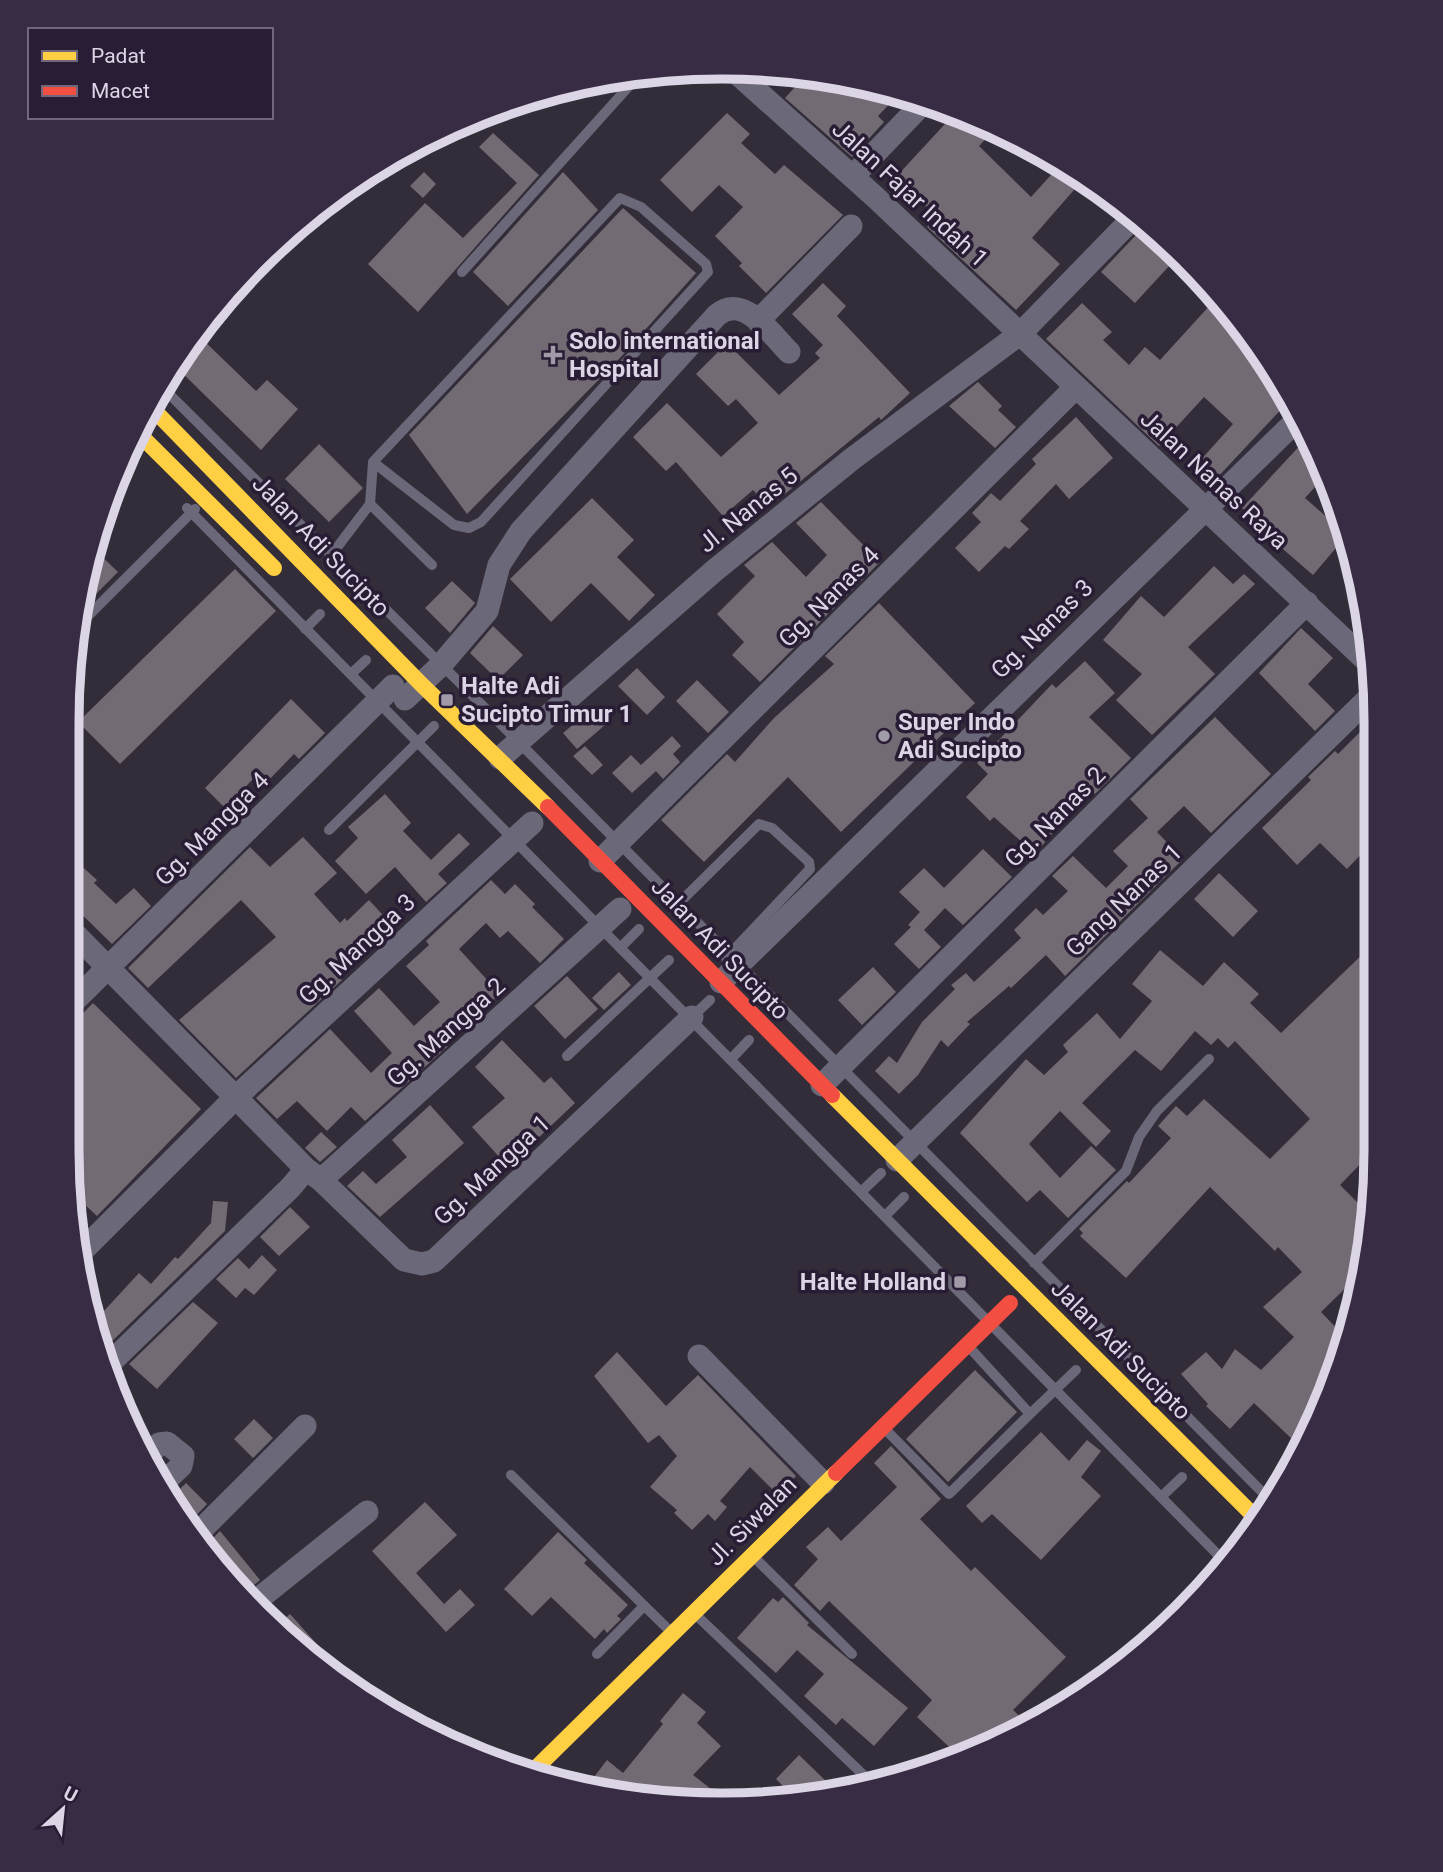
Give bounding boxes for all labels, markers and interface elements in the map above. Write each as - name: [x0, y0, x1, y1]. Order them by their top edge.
- legend: [28, 28, 273, 119]
- text: Padat: [91, 44, 146, 68]
- text: Macet: [91, 79, 150, 103]
- street label: Jalan Fajar Indah 1: [826, 115, 994, 273]
- place label: Solo international Hospital: [569, 327, 760, 383]
- marker: Solo international Hospital: [543, 345, 563, 365]
- street label: Jalan Nanas Raya: [1135, 405, 1293, 555]
- street label: Jl. Nanas 5: [693, 461, 803, 559]
- street label: Jalan Adi Sucipto: [246, 469, 396, 623]
- street label: Gg. Nanas 4: [773, 541, 885, 653]
- street label: Gg. Nanas 3: [985, 574, 1099, 684]
- place label: Halte Adi Sucipto Timur 1: [461, 672, 632, 728]
- marker: Halte Adi Sucipto Timur 1: [439, 692, 455, 708]
- place label: Super Indo Adi Sucipto: [898, 708, 1022, 764]
- marker: Super Indo Adi Sucipto: [876, 728, 892, 744]
- street label: Gg. Nanas 2: [999, 761, 1111, 873]
- street label: Gg. Mangga 4: [149, 766, 275, 892]
- street label: Gang Nanas 1: [1060, 838, 1188, 962]
- street label: Jalan Adi Sucipto: [645, 872, 795, 1026]
- street label: Gg. Mangga 3: [293, 888, 421, 1010]
- street label: Gg. Mangga 2: [381, 972, 511, 1092]
- street label: Gg. Mangga 1: [428, 1109, 556, 1231]
- place label: Halte Holland: [800, 1268, 946, 1296]
- marker: Halte Holland: [952, 1274, 968, 1290]
- street label: Jalan Adi Sucipto: [1045, 1274, 1197, 1426]
- street label: Jl. Siwalan: [702, 1471, 802, 1571]
- north arrow: [28, 1774, 98, 1844]
- text: U: [60, 1781, 81, 1807]

